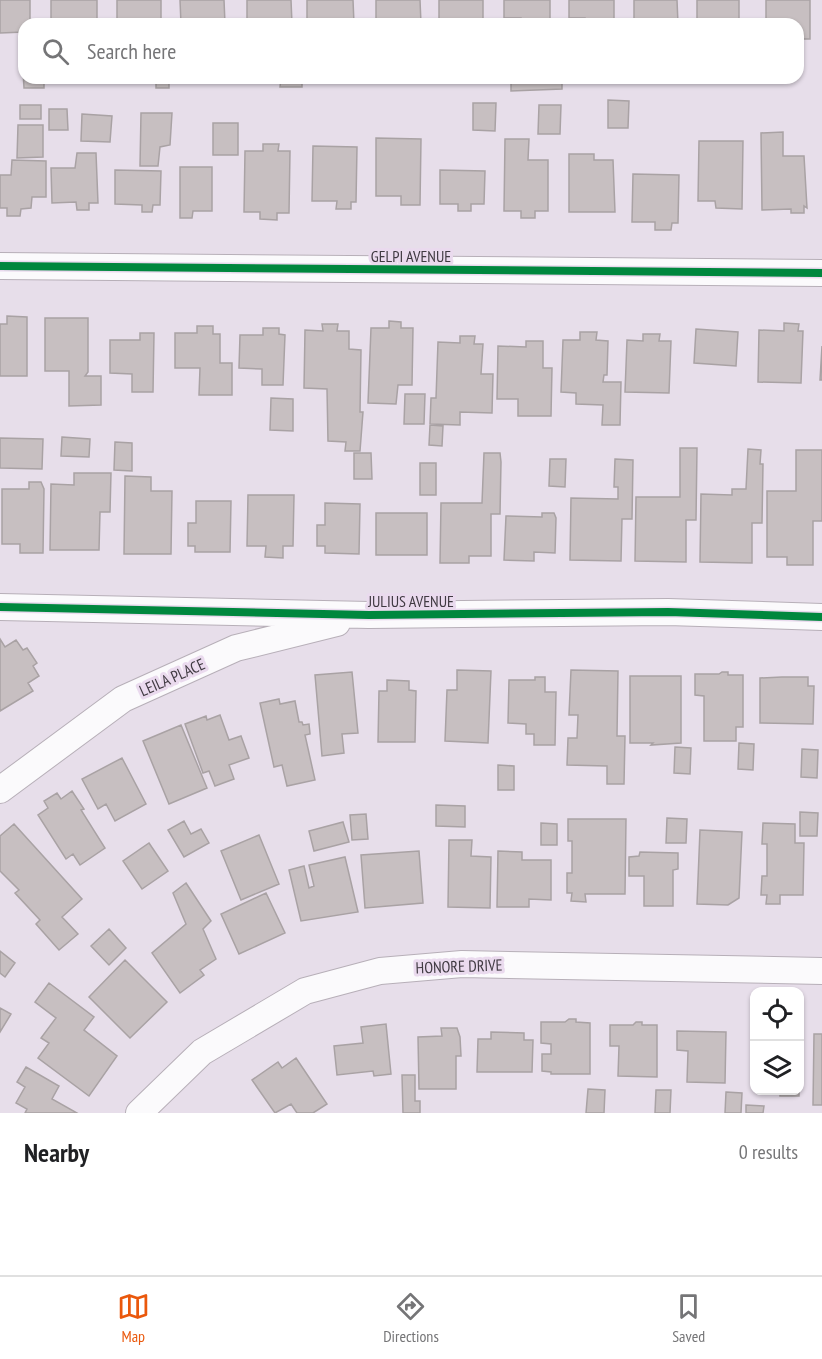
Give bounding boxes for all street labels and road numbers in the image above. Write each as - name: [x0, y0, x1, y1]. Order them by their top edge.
- street label: GELPI AVENUE: [371, 246, 451, 266]
- street label: JULIUS AVENUE: [367, 591, 454, 611]
- street label: LEILA PLACE: [136, 654, 208, 700]
- street label: HONORE DRIVE: [415, 954, 503, 978]

